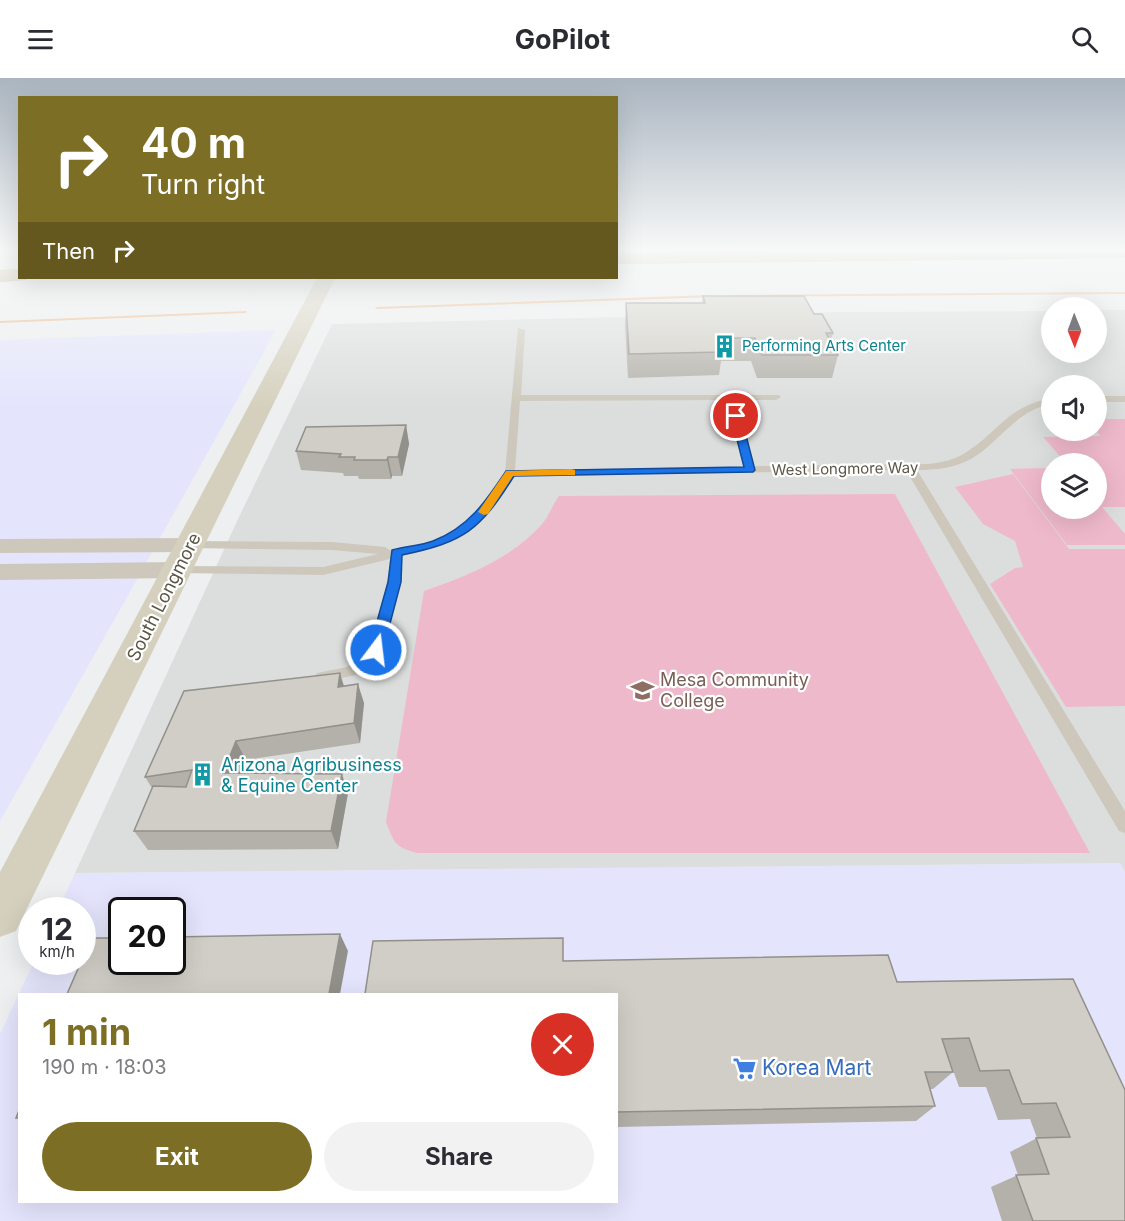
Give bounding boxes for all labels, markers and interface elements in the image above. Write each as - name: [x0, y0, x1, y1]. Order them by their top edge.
- icon: menu: [24, 23, 57, 56]
- text: GoPilot: [515, 23, 610, 56]
- icon: search: [1068, 23, 1101, 56]
- text: 40 m: [141, 117, 246, 168]
- icon: right: [42, 120, 120, 198]
- text: Turn right: [141, 168, 265, 201]
- icon: right: [107, 234, 140, 267]
- text: Then: [42, 238, 95, 264]
- north arrow: [1041, 297, 1107, 363]
- map controls: [1041, 297, 1107, 519]
- building icon: Performing Arts Center: [711, 333, 737, 359]
- place label: Performing Arts Center: [742, 336, 906, 355]
- button: sound: [1041, 375, 1107, 441]
- pin: [710, 390, 761, 441]
- icon: arrive: [719, 399, 752, 432]
- button: layers: [1041, 453, 1107, 519]
- street label: West Longmore Way: [772, 458, 919, 479]
- street label: South Longmore: [122, 529, 205, 664]
- position arrow: [344, 618, 408, 682]
- place label: Mesa Community College: [660, 669, 809, 711]
- school or university icon: Mesa Community College: [629, 677, 655, 703]
- place label: Arizona Agribusiness & Equine Center: [221, 754, 402, 796]
- building icon: Arizona Agribusiness & Equine Center: [190, 762, 216, 788]
- speed limit sign: 20: [108, 897, 186, 975]
- text: 12: [41, 911, 73, 947]
- text: km/h: [39, 942, 75, 961]
- text: 1 min: [42, 1010, 131, 1054]
- button: close: [531, 1013, 594, 1076]
- text: 190 m · 18:03: [42, 1055, 167, 1079]
- supermarket icon: Korea Mart: [731, 1055, 757, 1081]
- place label: Korea Mart: [762, 1055, 872, 1080]
- button: Exit: [42, 1122, 312, 1191]
- button: Share: [324, 1122, 594, 1191]

